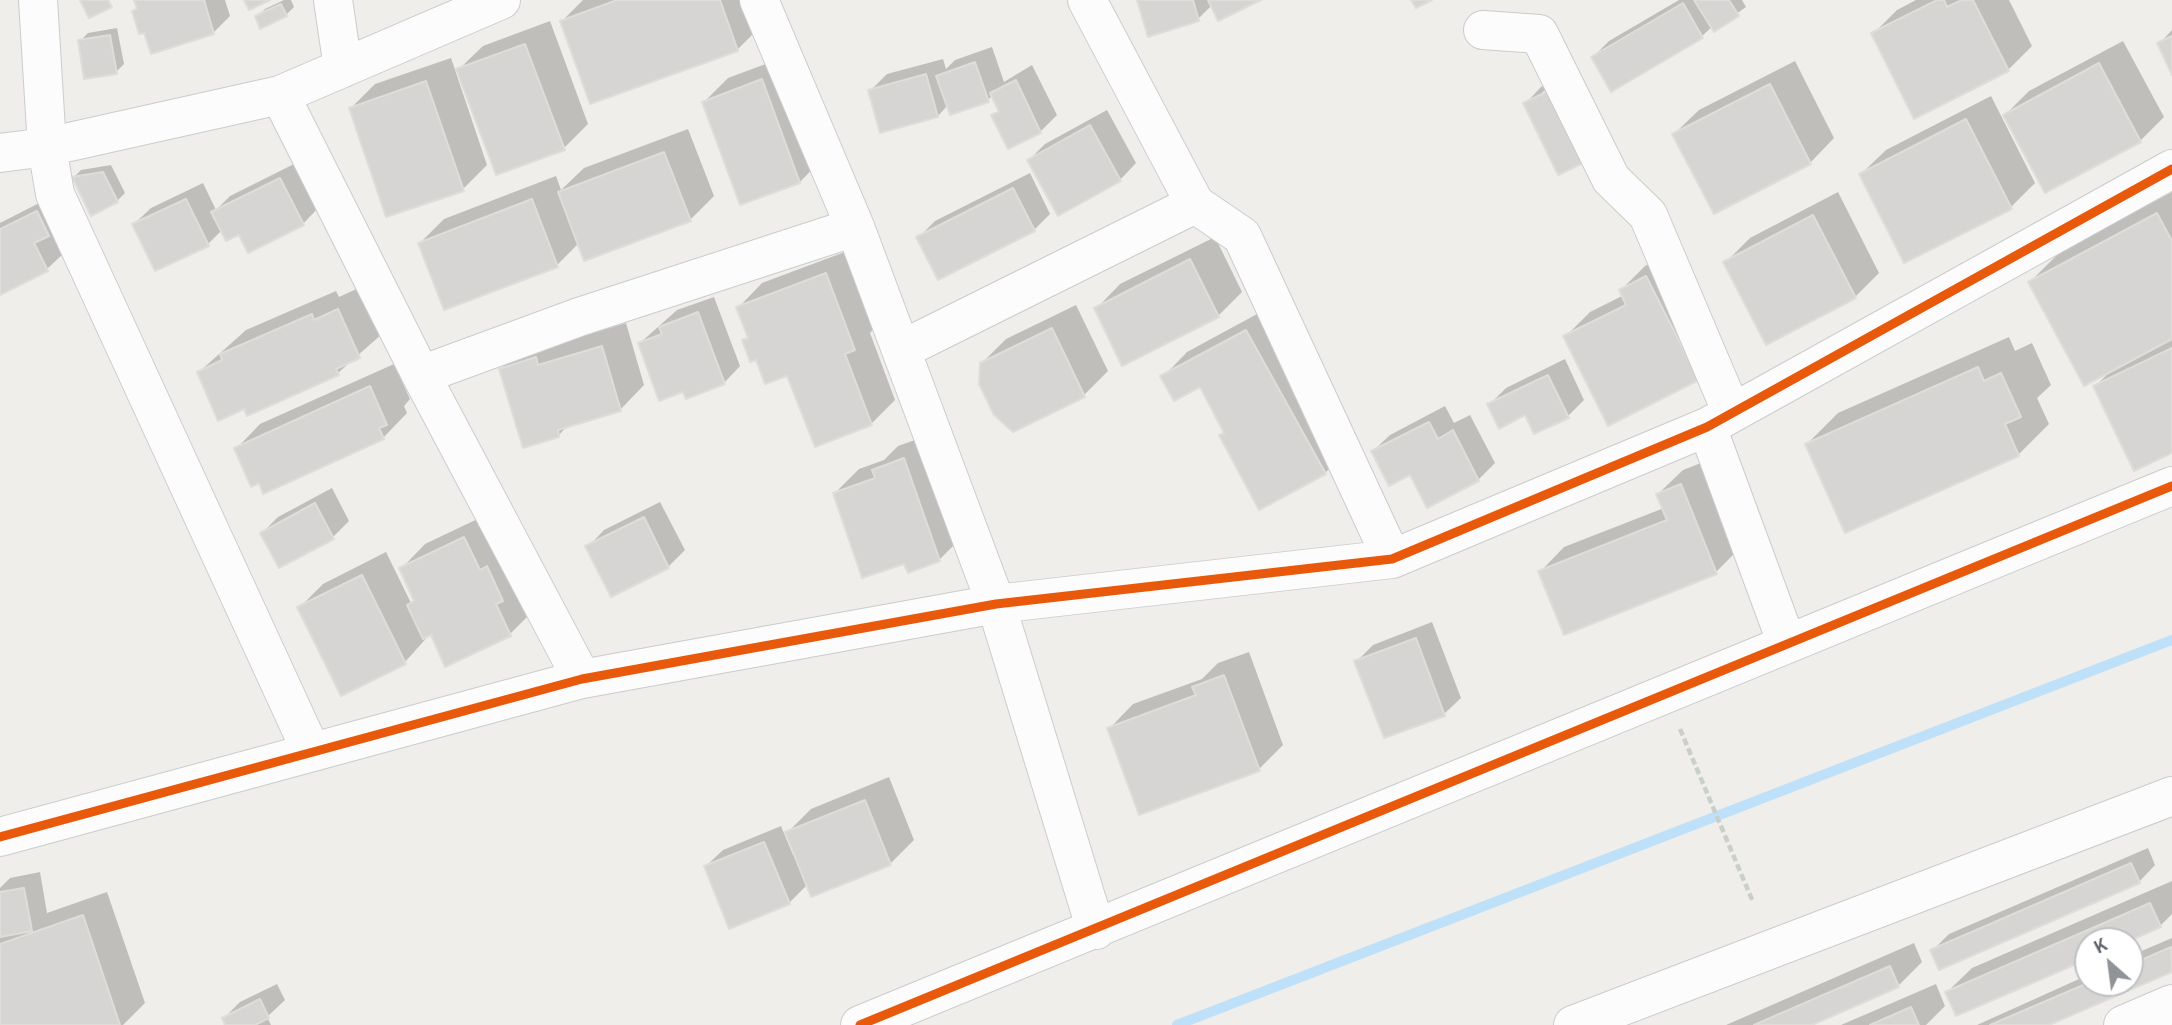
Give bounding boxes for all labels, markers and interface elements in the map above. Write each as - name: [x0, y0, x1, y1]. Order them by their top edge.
- north arrow: [2074, 927, 2144, 997]
- text: K: [2089, 931, 2111, 959]

